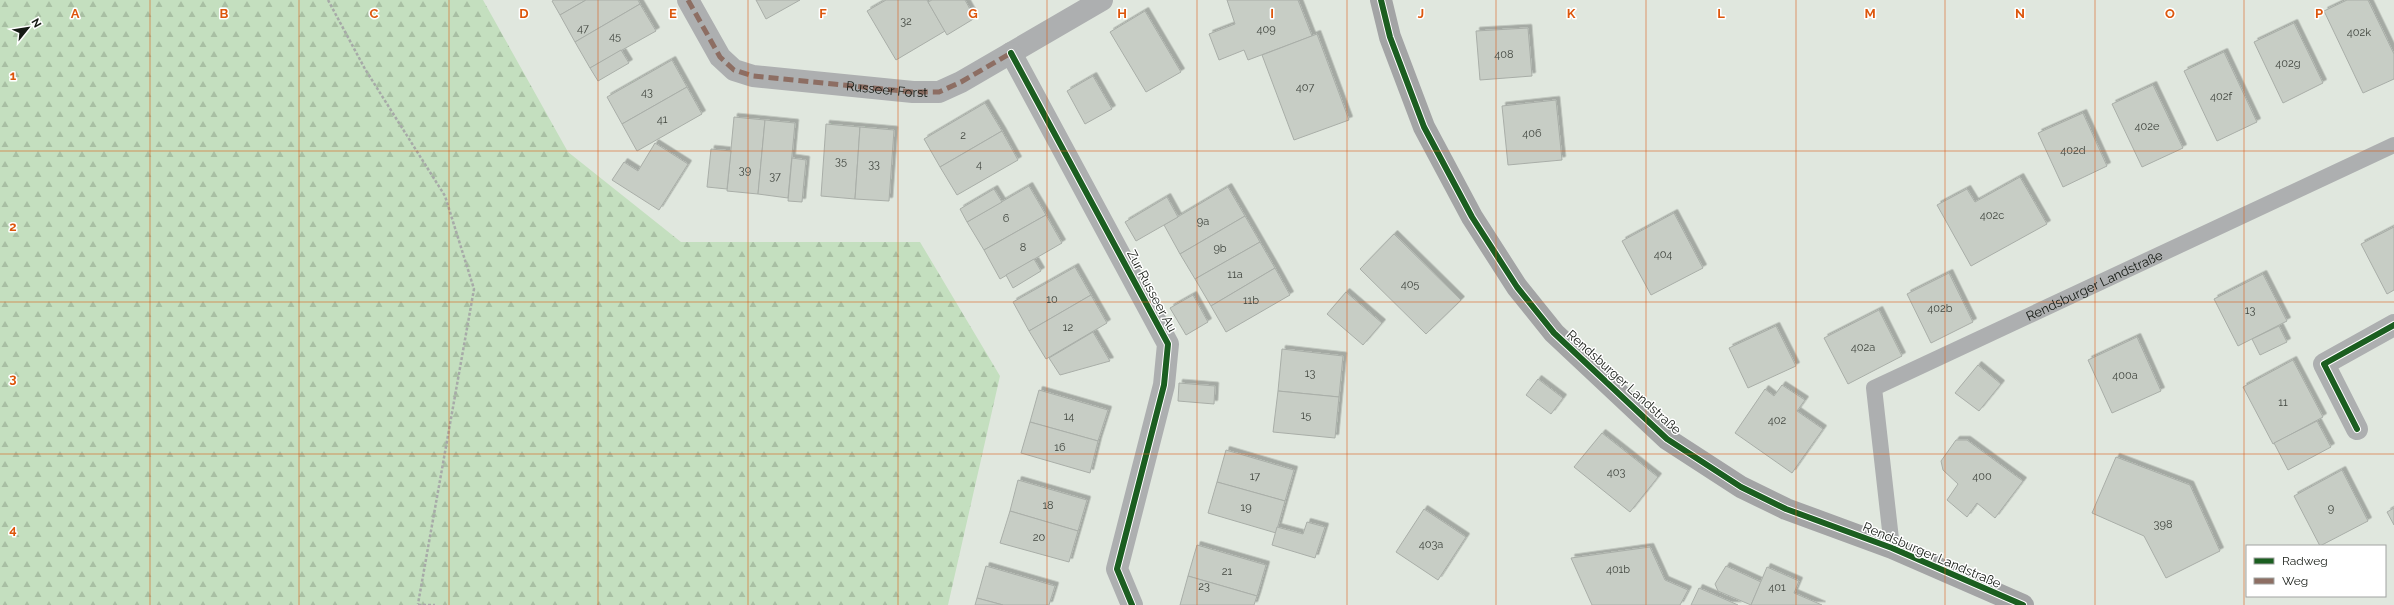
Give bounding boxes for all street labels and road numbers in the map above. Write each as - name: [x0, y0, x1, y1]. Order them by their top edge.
- street label: Russeer Forst: [846, 78, 928, 100]
- street label: Zur Russeer Au: [1124, 247, 1180, 335]
- street label: Rendsburger Landstraße: [2024, 247, 2165, 323]
- street label: Rendsburger Landstraße: [1564, 327, 1685, 438]
- street label: Rendsburger Landstraße: [1861, 519, 2004, 591]

